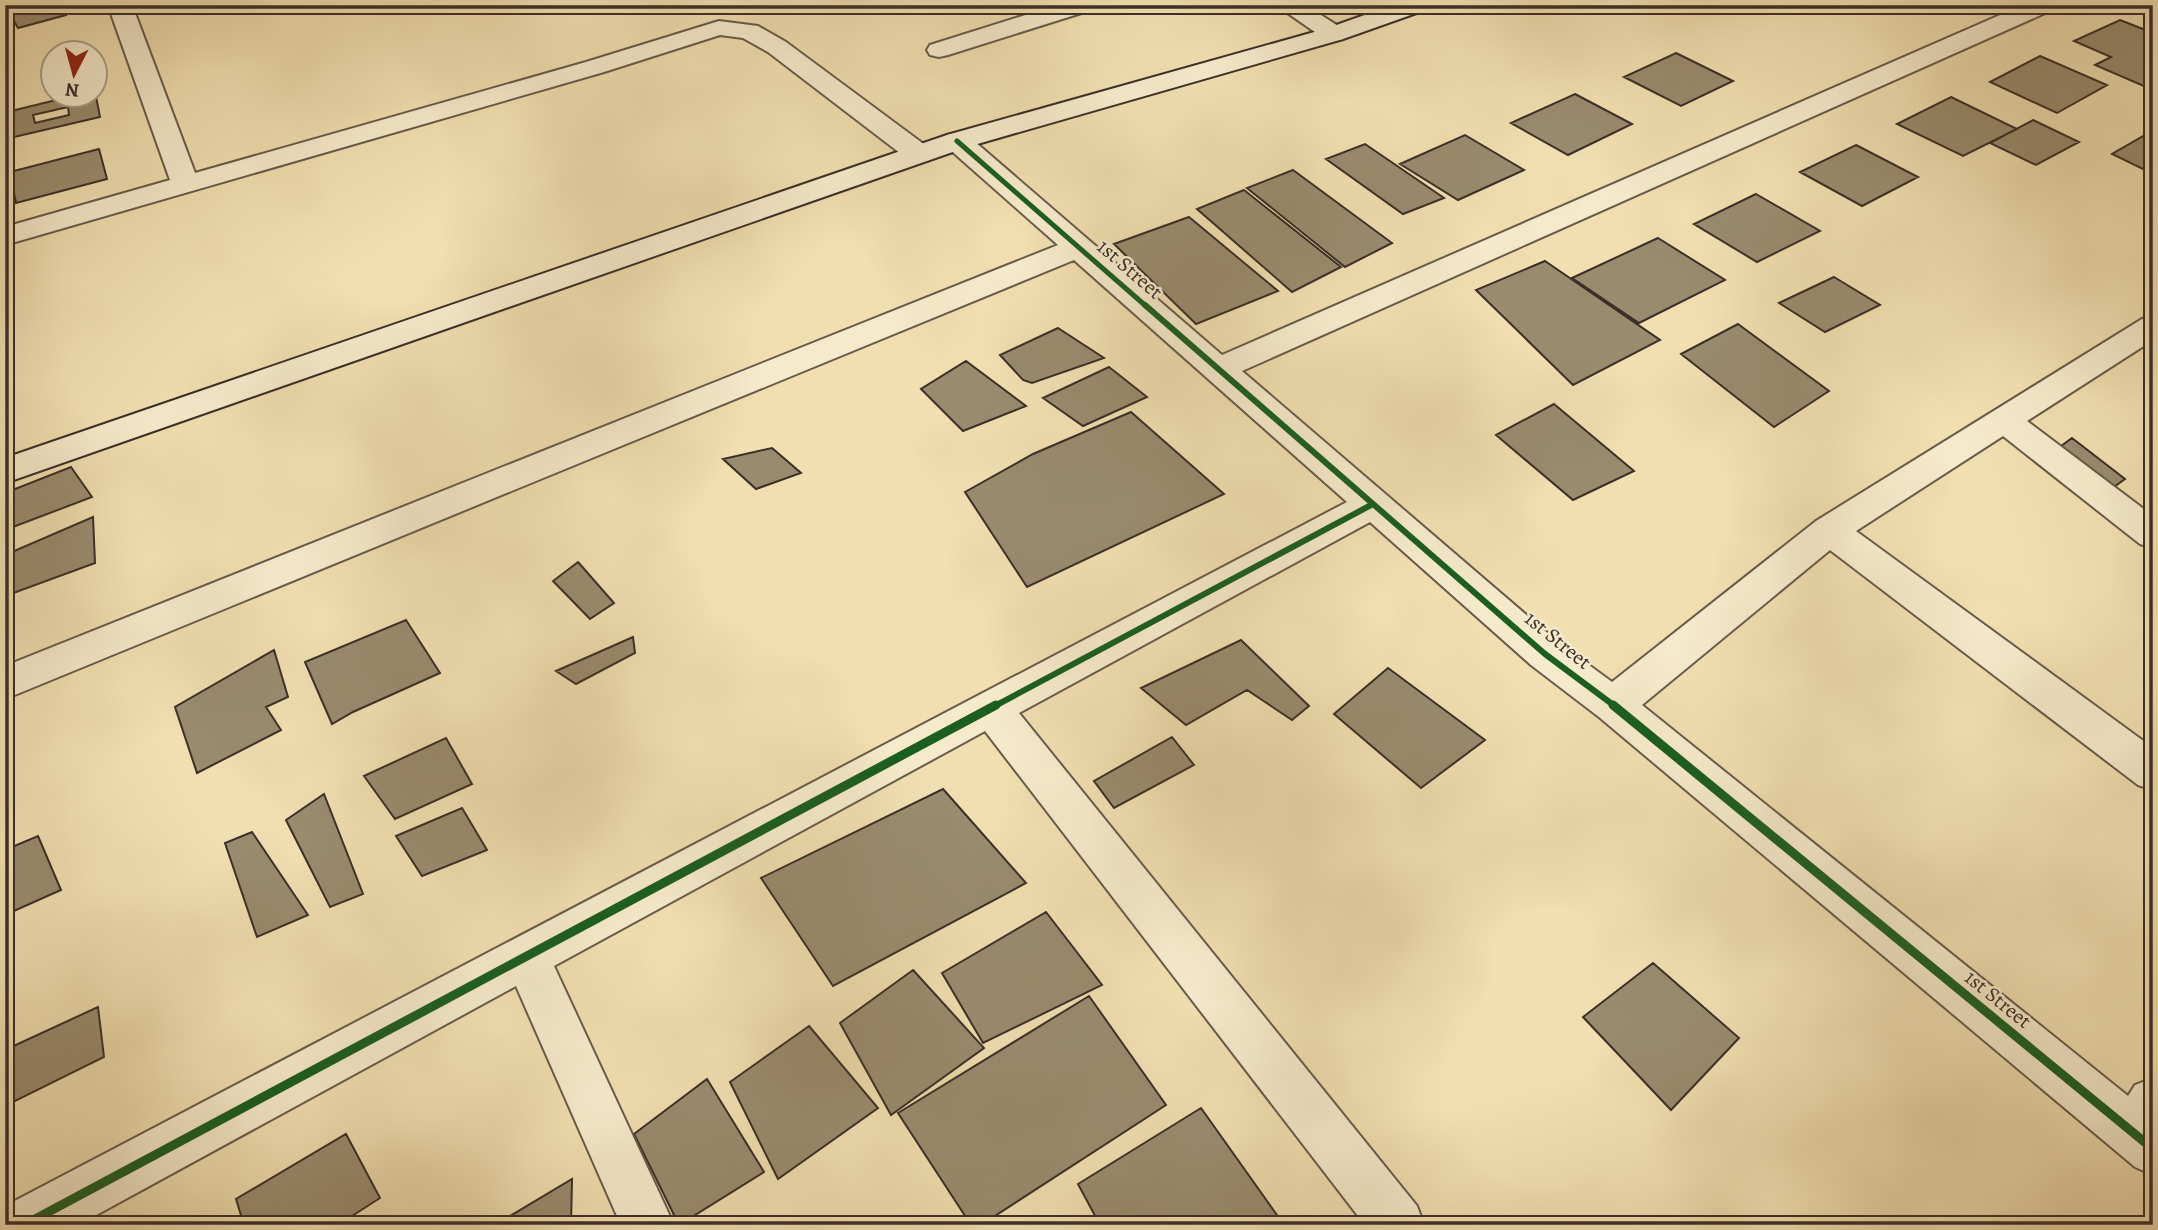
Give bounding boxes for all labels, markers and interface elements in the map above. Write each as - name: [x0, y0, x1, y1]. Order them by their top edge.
- north arrow: [38, 38, 108, 108]
- text: N: [64, 76, 81, 104]
- street label: 1st Street: [1091, 233, 1169, 305]
- street label: 1st Street: [1519, 604, 1597, 676]
- street label: 1st Street: [1959, 963, 2037, 1035]

